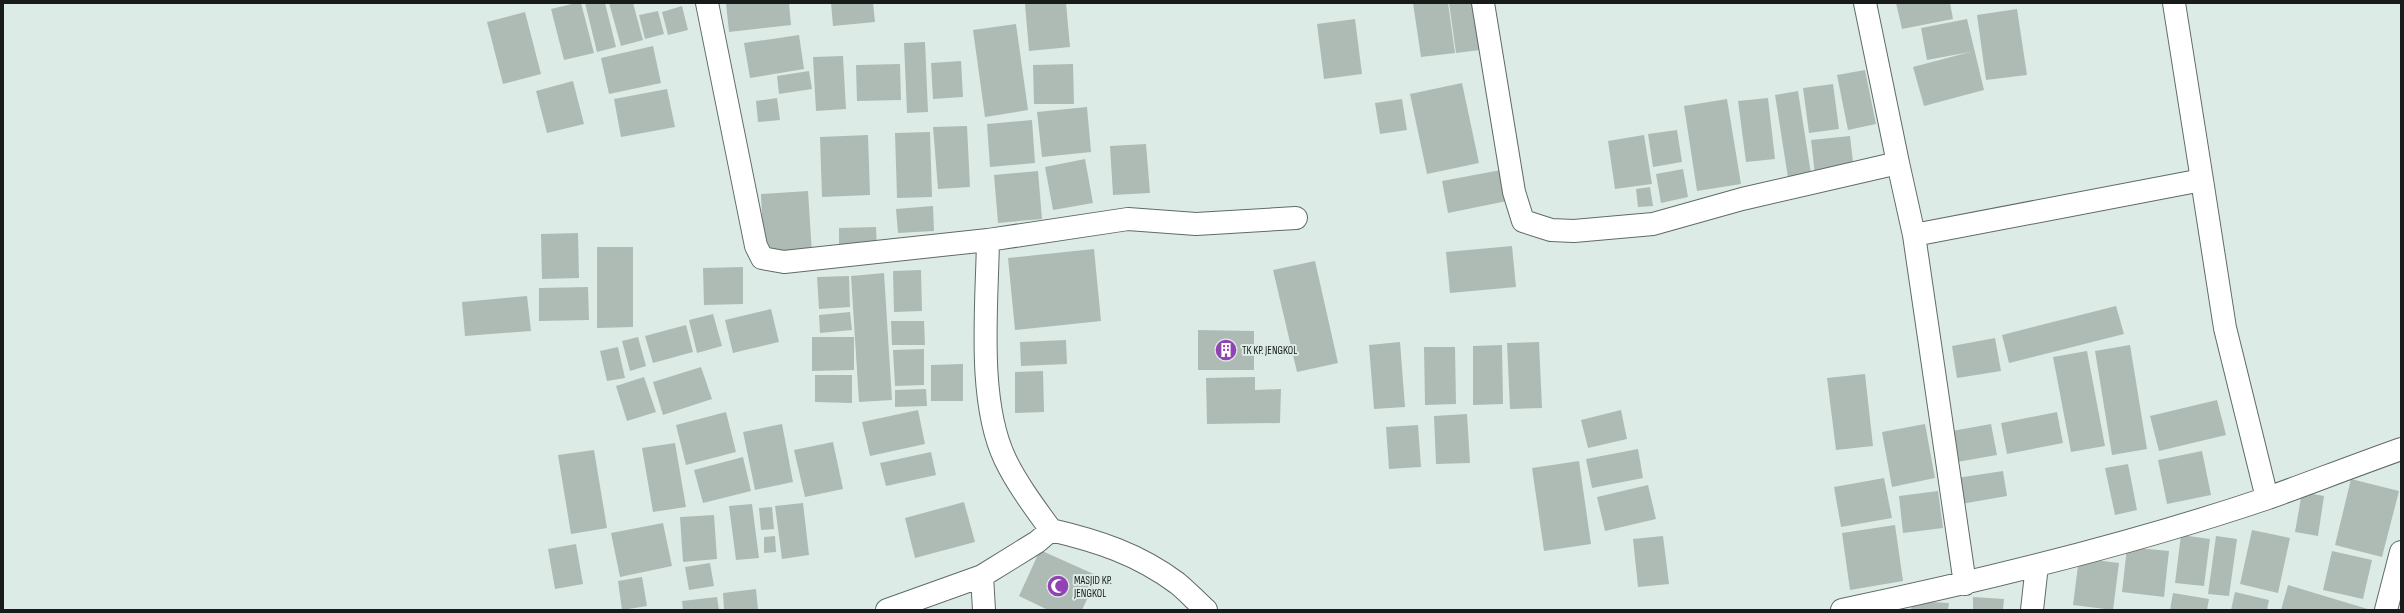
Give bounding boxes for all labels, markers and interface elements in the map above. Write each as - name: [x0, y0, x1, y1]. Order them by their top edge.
- building icon: TK KP. JENGKOL: [1213, 337, 1239, 363]
- place label: TK KP. JENGKOL: [1242, 344, 1297, 357]
- mosque icon: MASJID KP. JENGKOL: [1045, 573, 1071, 599]
- place label: MASJID KP. JENGKOL: [1073, 574, 1112, 600]

